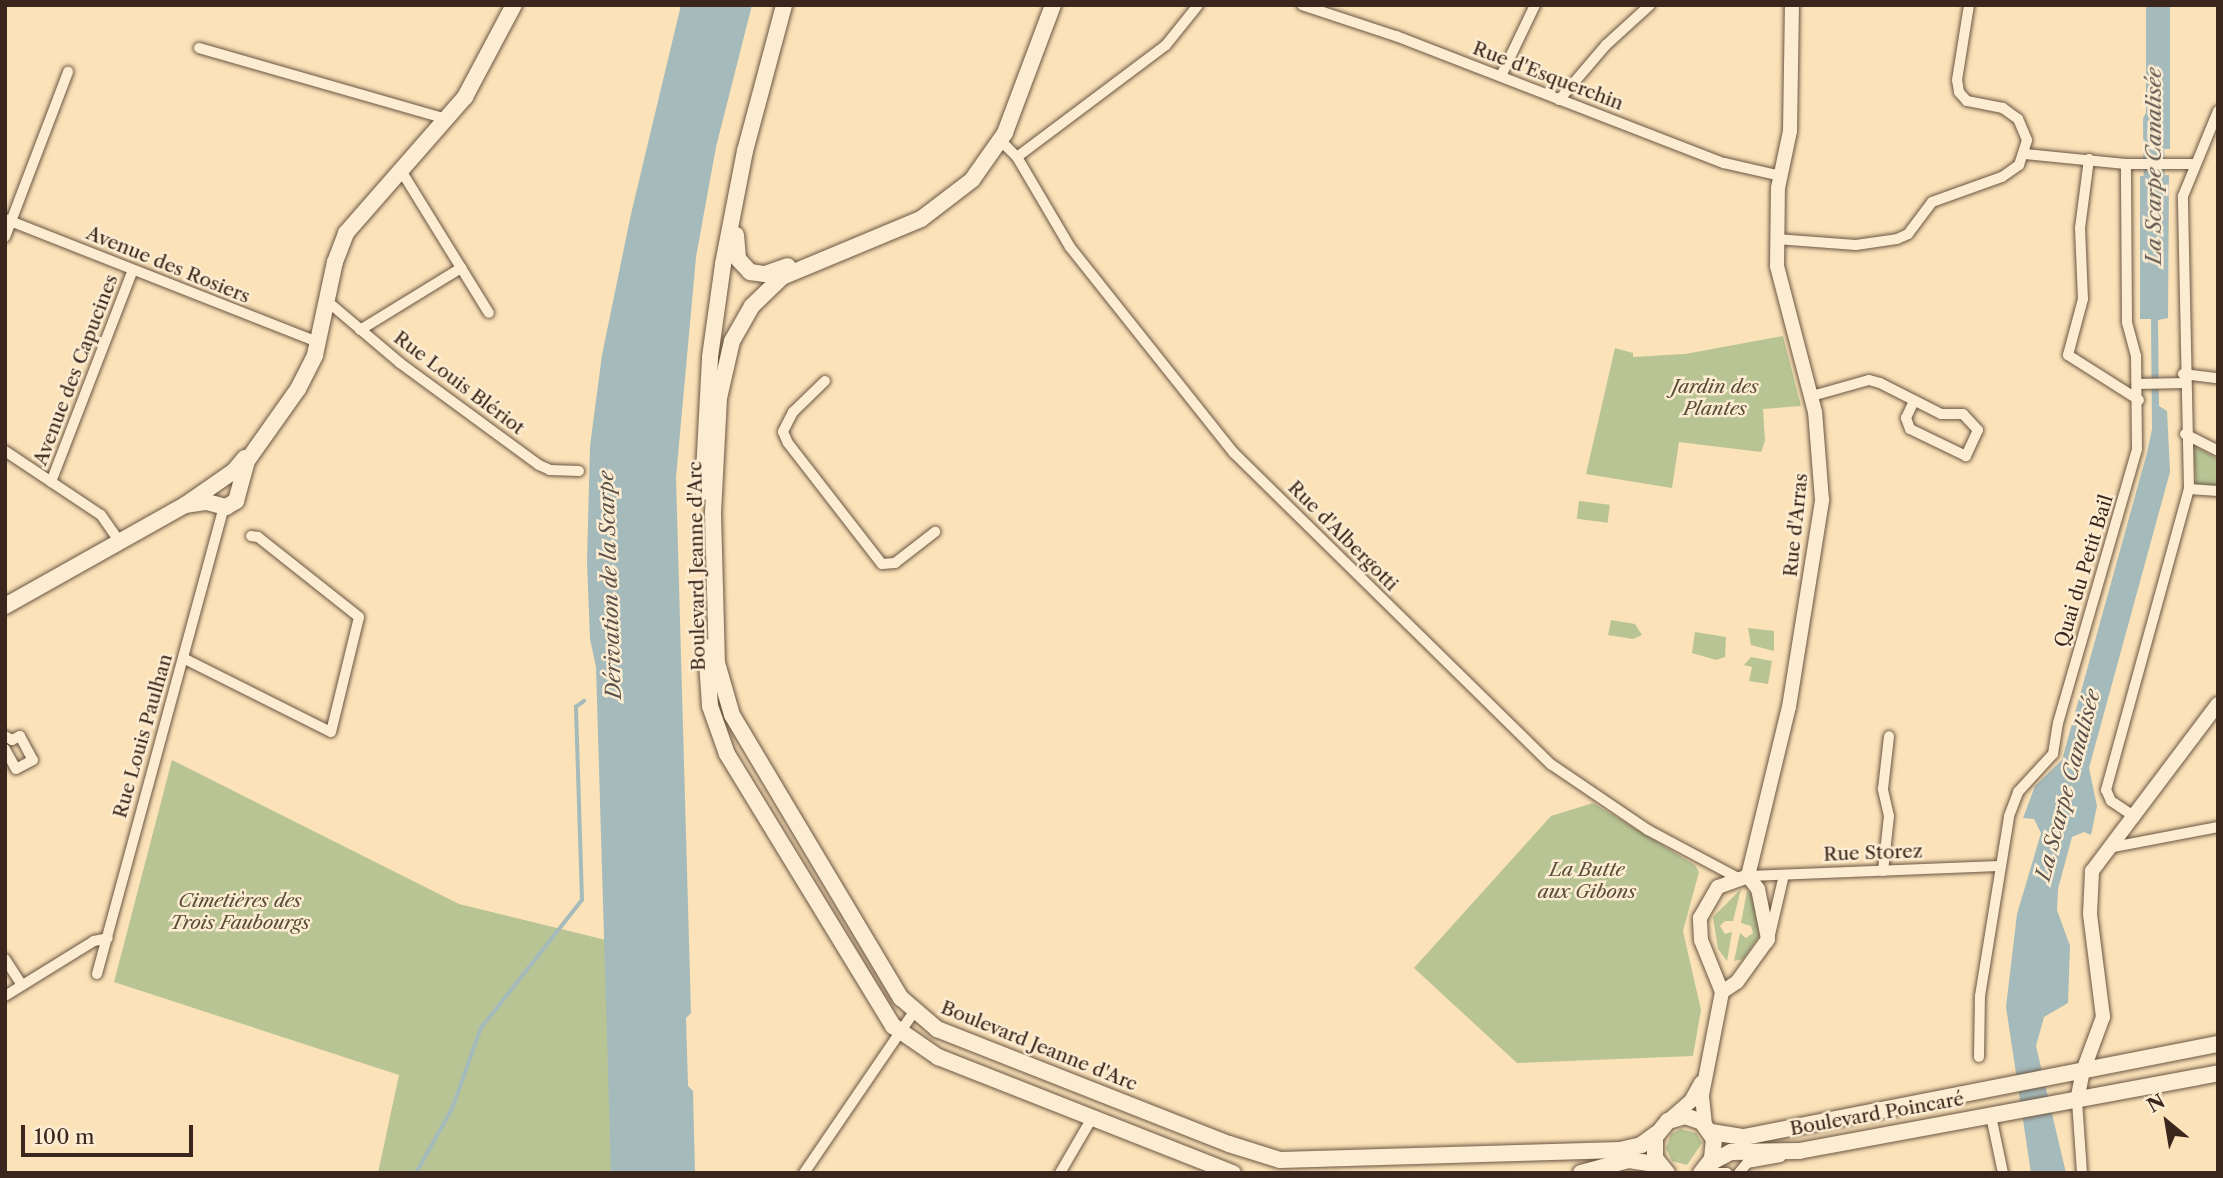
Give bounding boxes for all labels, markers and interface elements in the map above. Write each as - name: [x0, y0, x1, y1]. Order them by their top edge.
- street label: Rue d'Esquerchin: [1469, 37, 1627, 115]
- water label: La Scarpe Canalisée: [2141, 67, 2167, 265]
- street label: Avenue des Rosiers: [83, 222, 253, 308]
- street label: Avenue des Capucines: [29, 271, 123, 469]
- street label: Rue Louis Blériot: [389, 326, 529, 440]
- park label: Jardin des Plantes: [1672, 376, 1758, 420]
- street label: Boulevard Jeanne d'Arc: [684, 461, 710, 671]
- water label: Dérivation de la Scarpe: [593, 470, 627, 700]
- street label: Rue d'Arras: [1779, 472, 1813, 578]
- street label: Rue d'Albergotti: [1283, 476, 1403, 596]
- street label: Quai du Petit Bail: [2050, 492, 2118, 650]
- street label: Rue Louis Paulhan: [109, 651, 177, 821]
- water label: La Scarpe Canalisée: [2030, 686, 2106, 884]
- street label: Rue Storez: [1823, 840, 1923, 866]
- park label: La Butte aux Gibons: [1538, 859, 1636, 903]
- park label: Cimetières des Trois Faubourgs: [170, 890, 310, 934]
- street label: Boulevard Jeanne d'Arc: [938, 996, 1140, 1096]
- street label: Boulevard Poincaré: [1788, 1087, 1966, 1141]
- north arrow: [2132, 1087, 2202, 1157]
- text: N: [2143, 1089, 2169, 1117]
- scale bar: [24, 1112, 196, 1156]
- text: 100 m: [34, 1124, 95, 1149]

